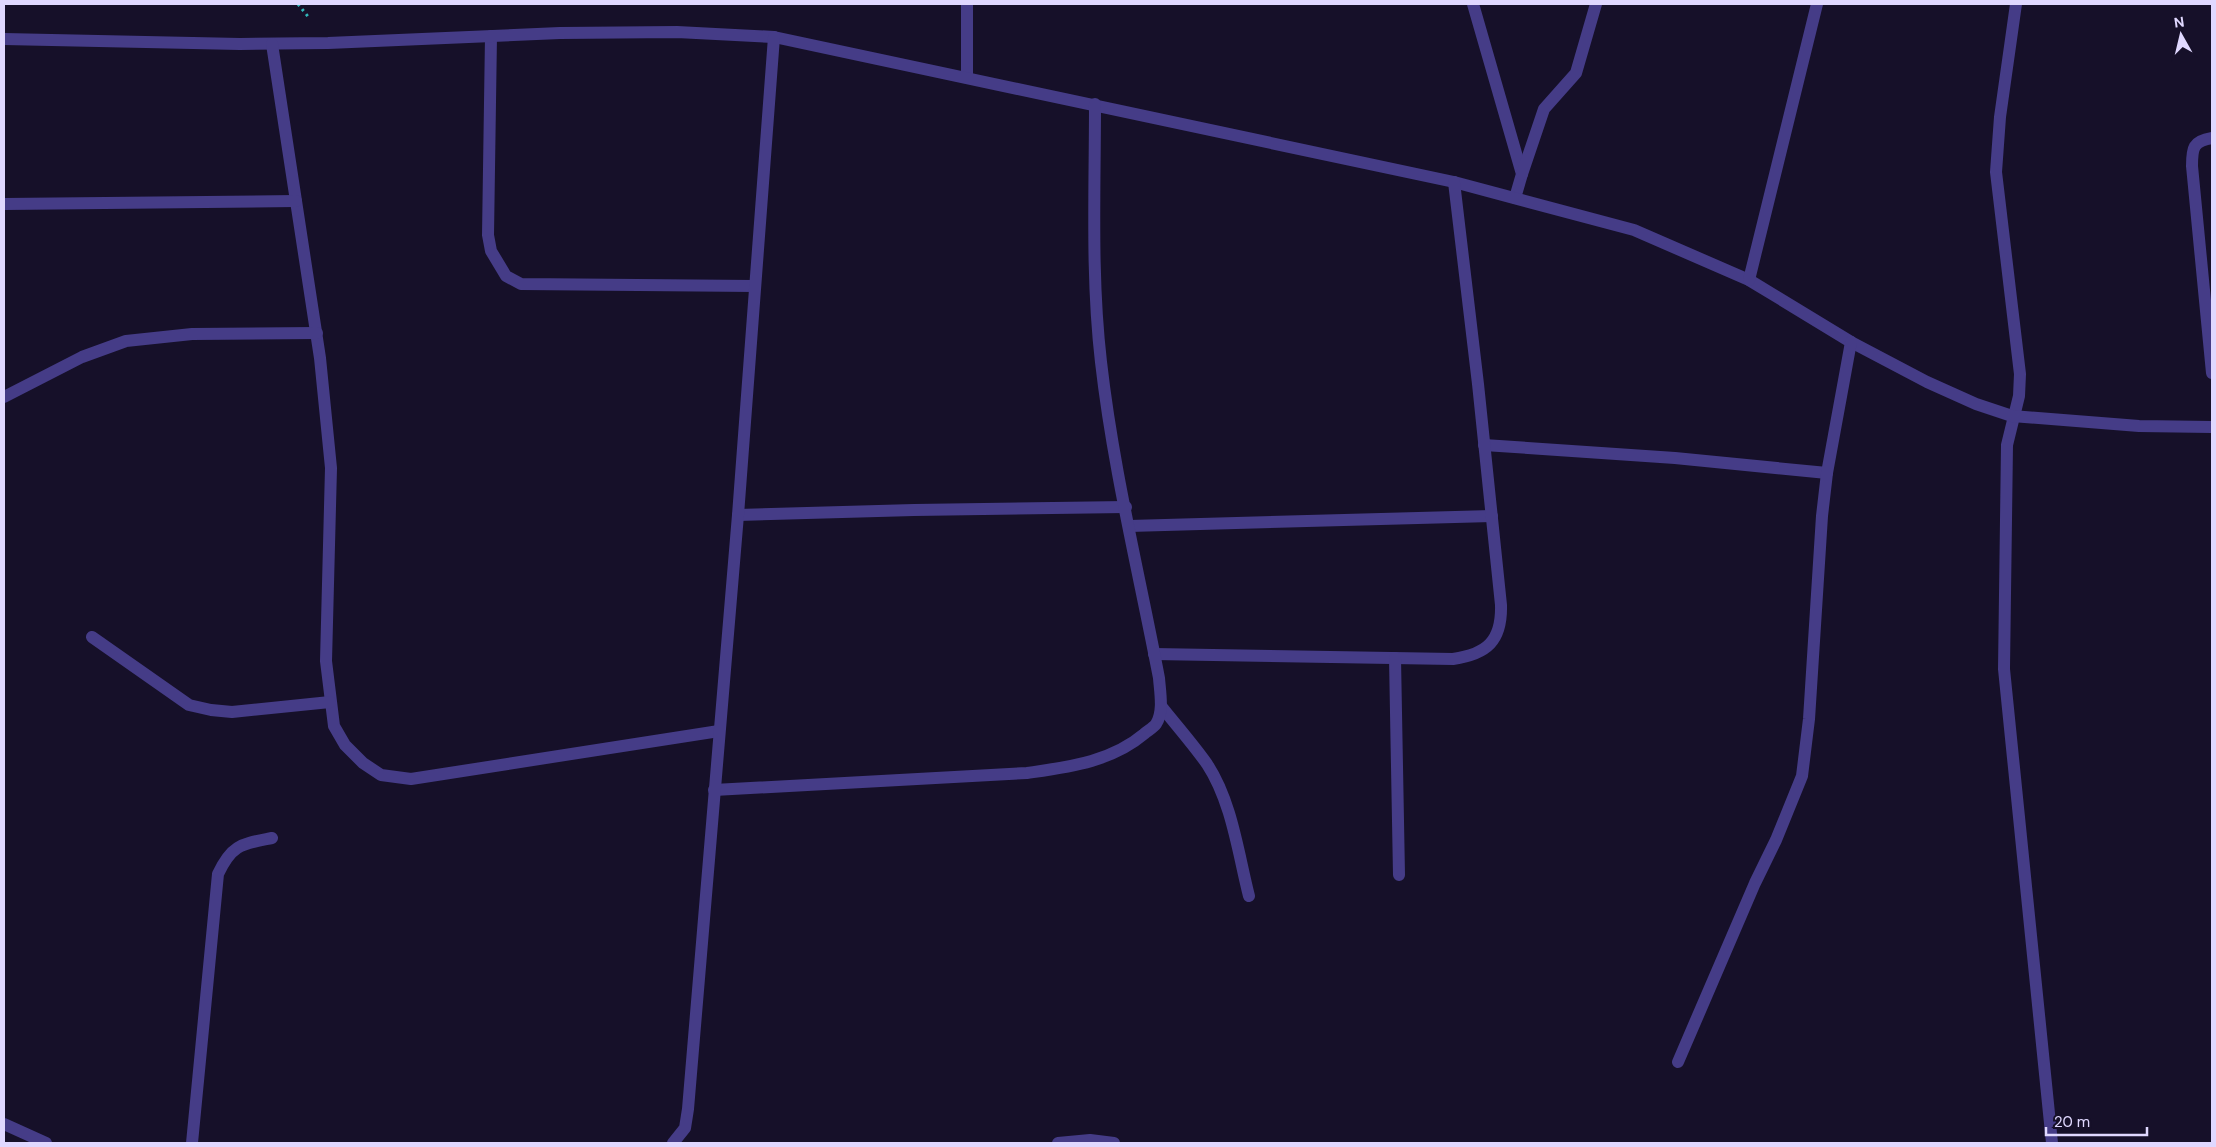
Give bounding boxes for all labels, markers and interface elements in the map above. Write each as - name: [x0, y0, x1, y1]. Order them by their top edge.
- north arrow: [2156, 10, 2206, 60]
- text: N: [2173, 13, 2186, 32]
- scale bar: [2046, 1104, 2147, 1136]
- text: 20 m: [2054, 1112, 2090, 1132]

